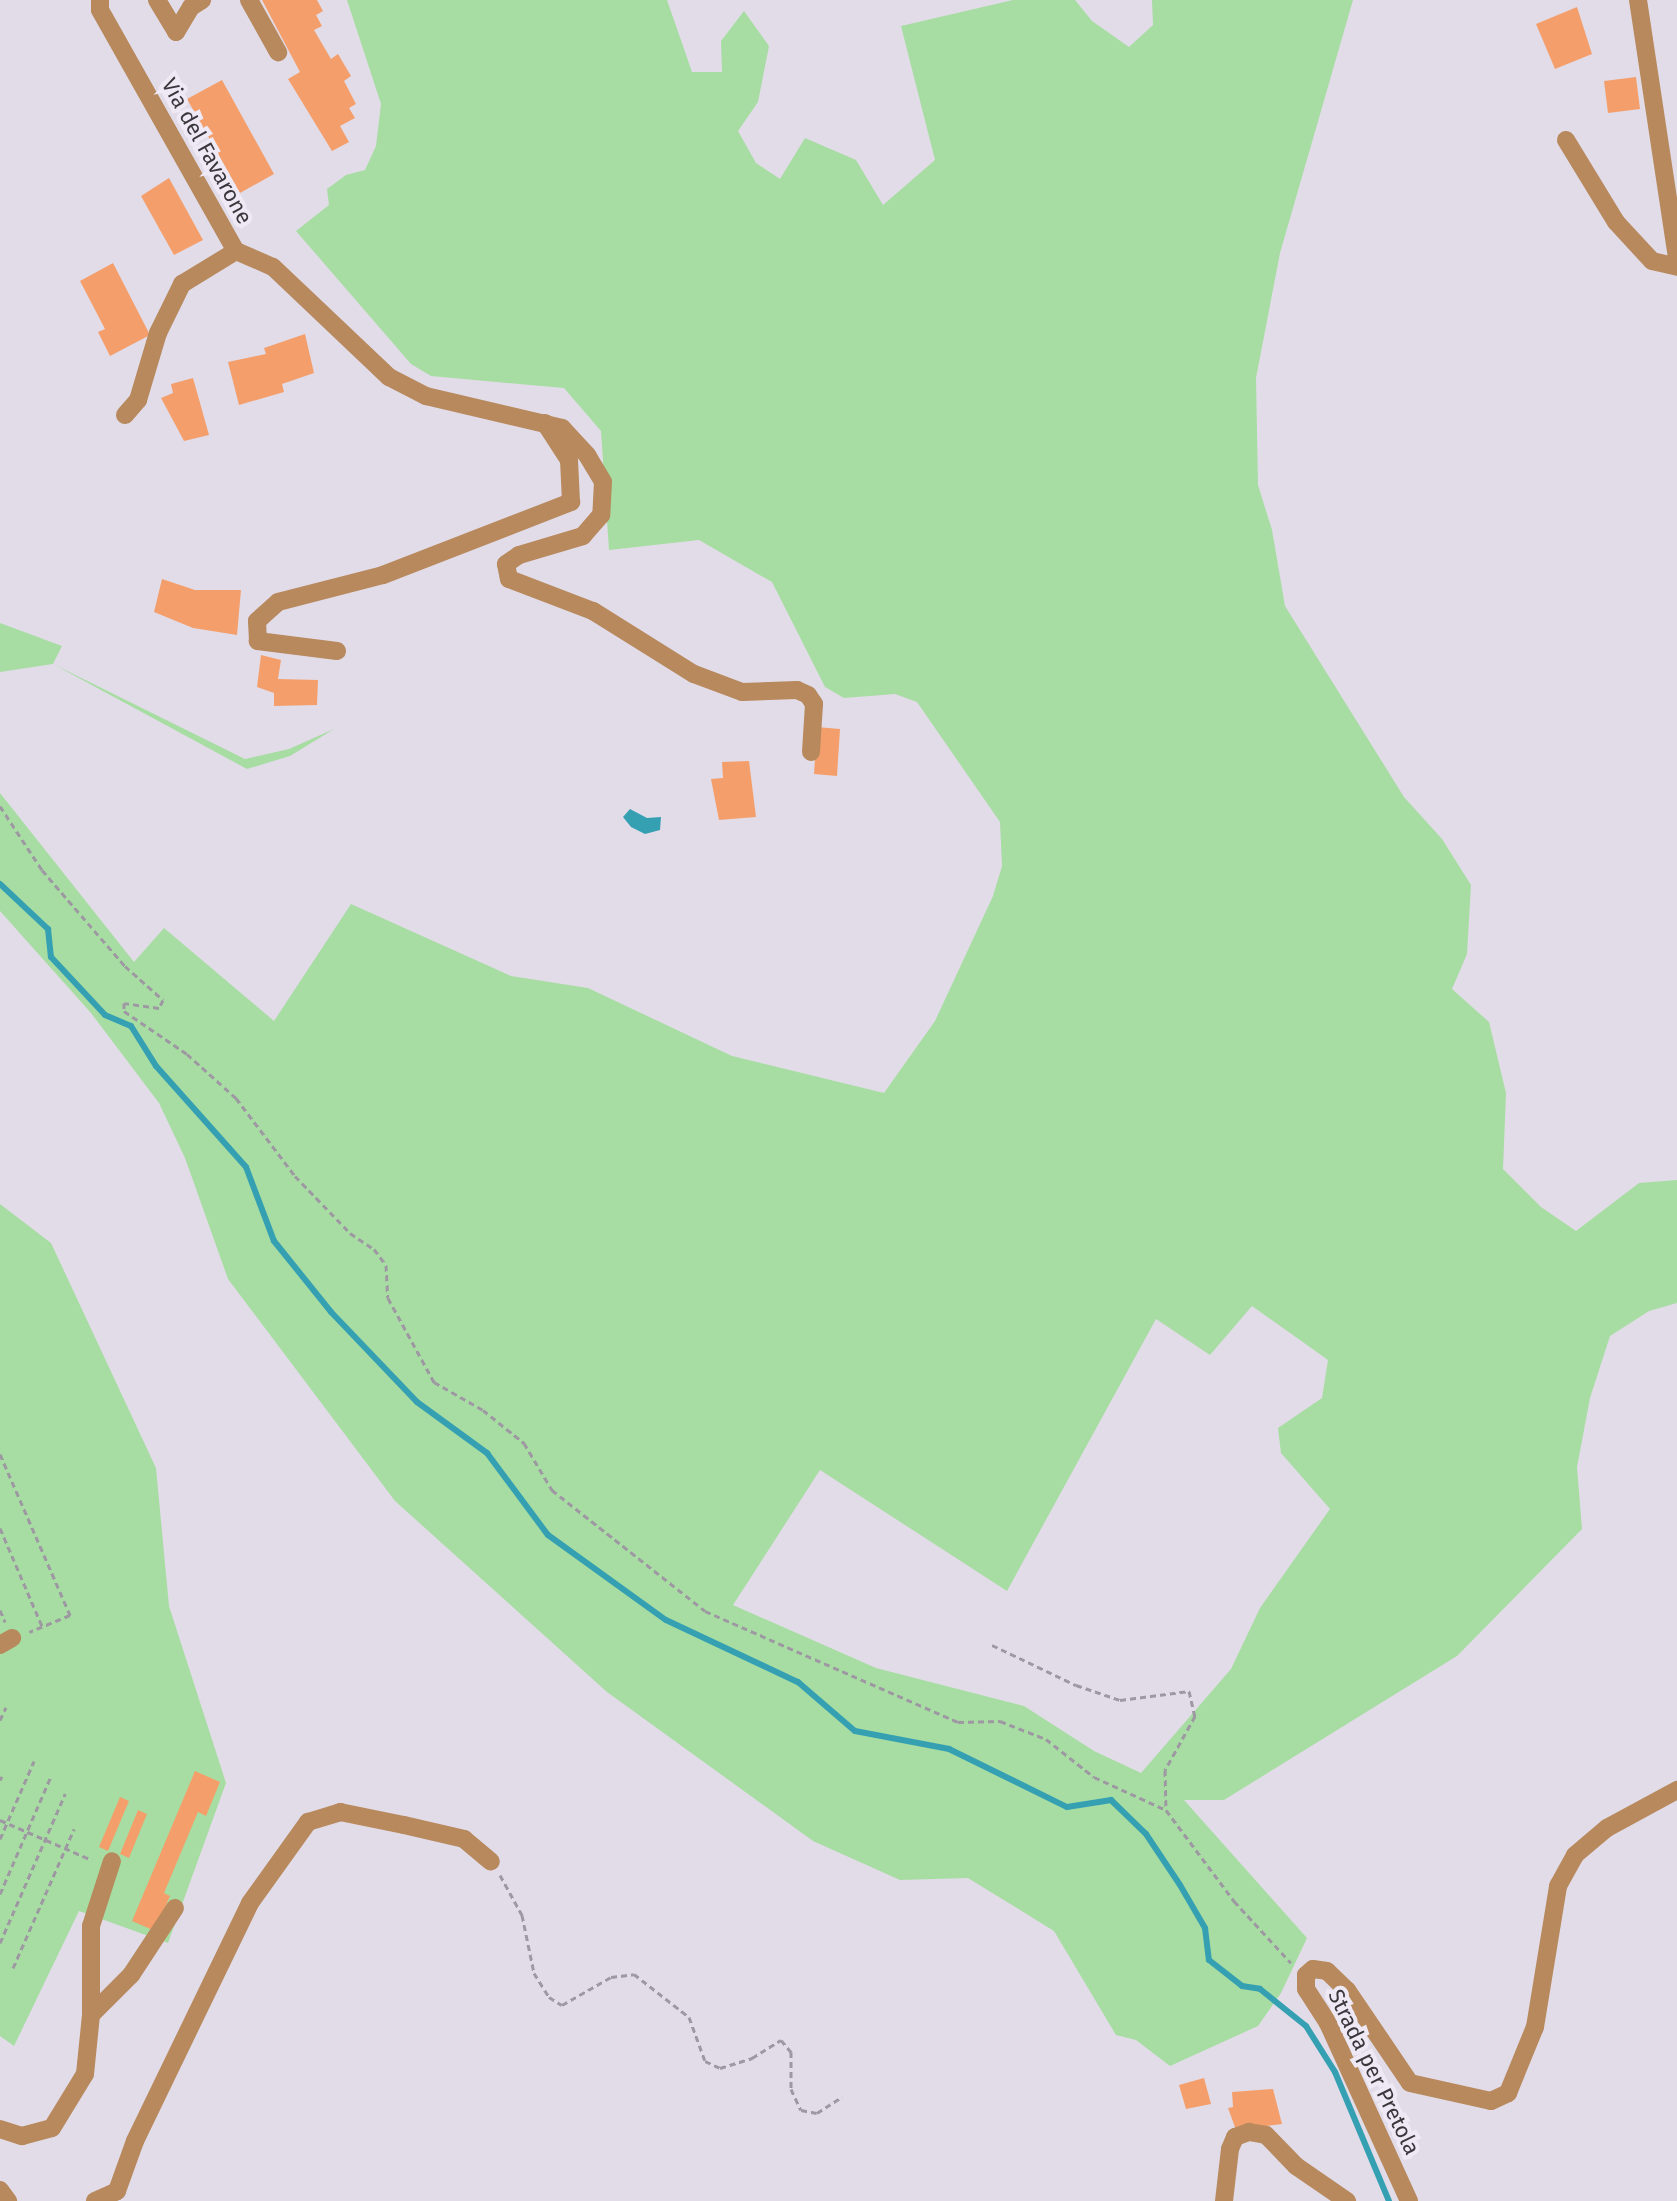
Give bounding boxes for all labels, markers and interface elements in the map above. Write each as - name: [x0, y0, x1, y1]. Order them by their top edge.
- street label: Via del Favarone: [156, 73, 258, 229]
- street label: Strada per Pretola: [1322, 1985, 1426, 2159]

